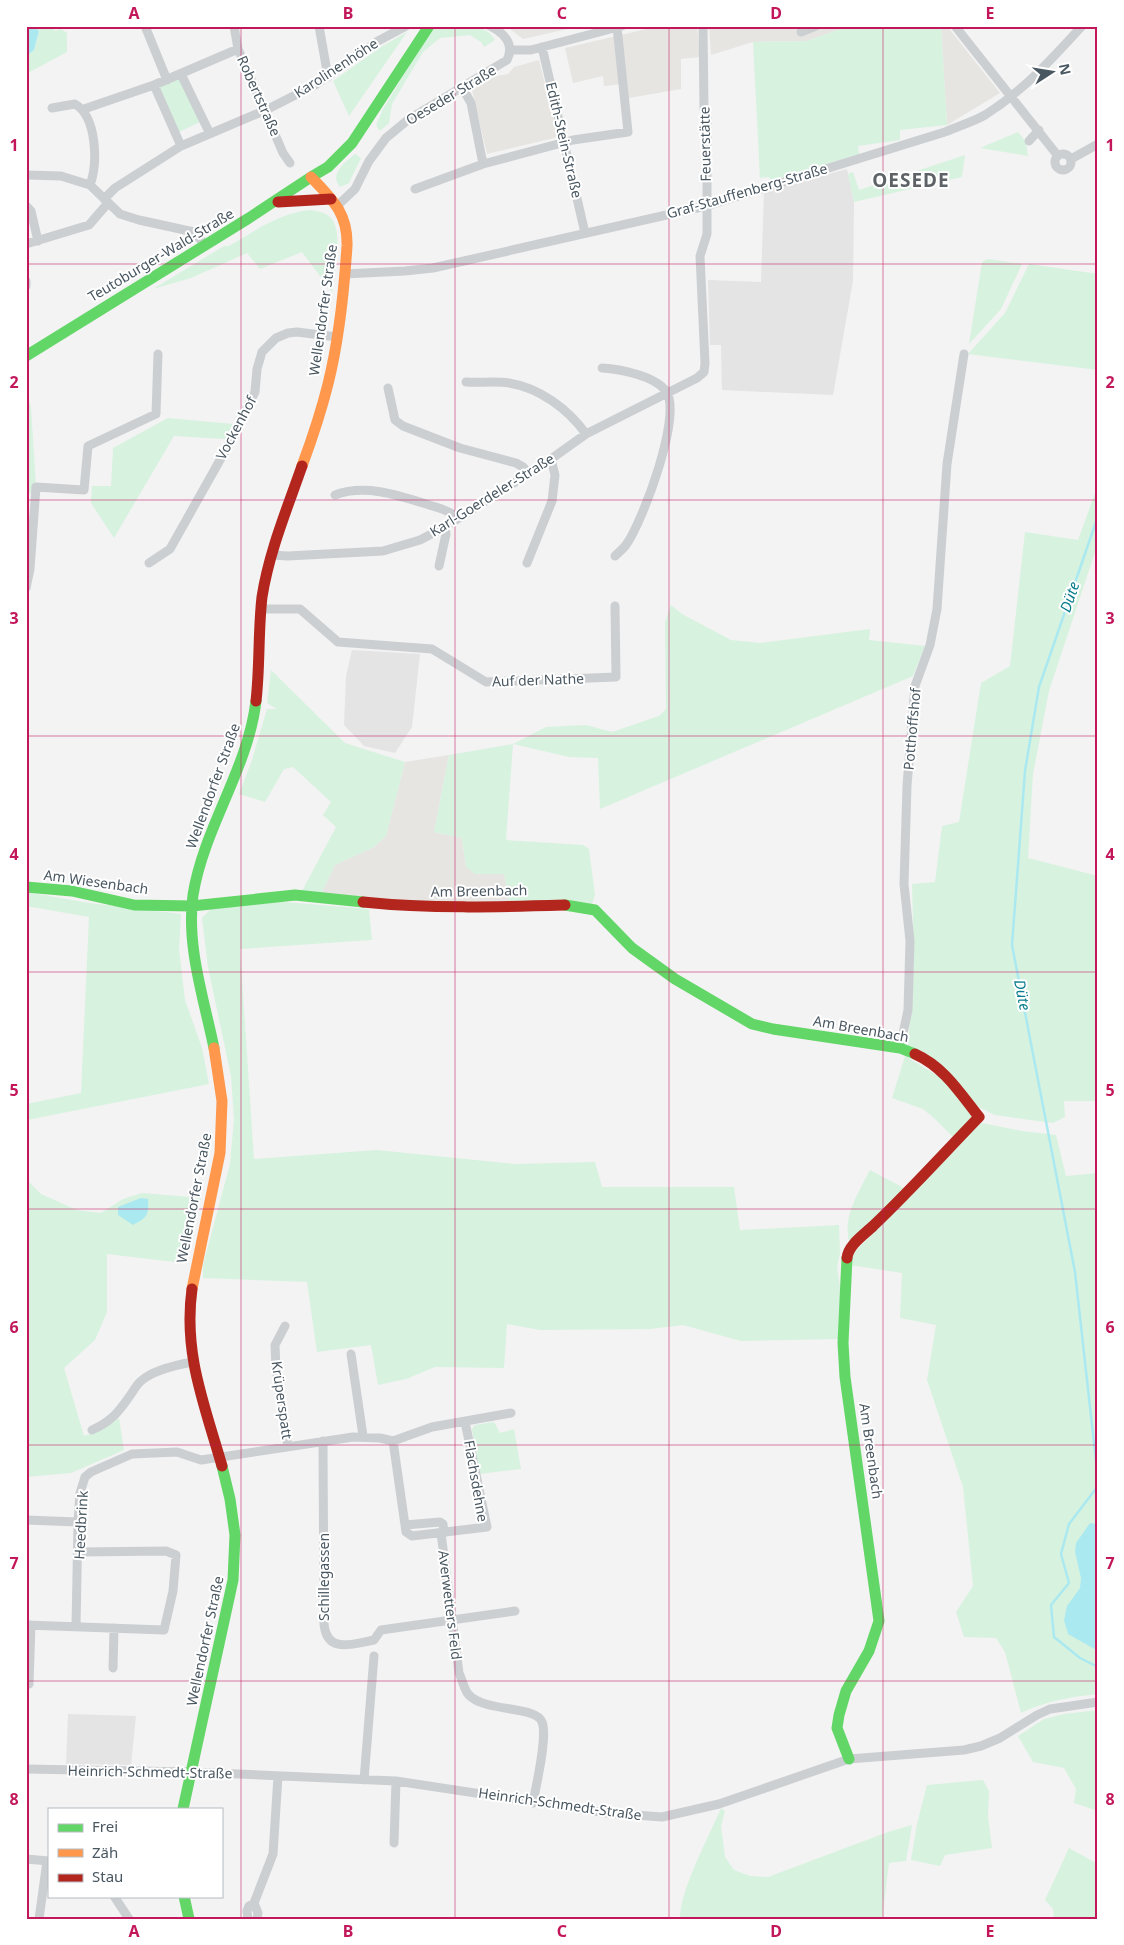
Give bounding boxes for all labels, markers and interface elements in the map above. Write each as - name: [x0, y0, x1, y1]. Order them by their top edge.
- text: A: [128, 2, 140, 24]
- text: B: [343, 2, 353, 24]
- text: C: [557, 2, 567, 24]
- text: D: [770, 2, 782, 24]
- text: E: [986, 2, 995, 24]
- street label: Karolinenhöhe: [290, 33, 381, 102]
- north arrow: [1026, 48, 1076, 98]
- street label: Robertstraße: [233, 52, 286, 139]
- street label: Oeseder Straße: [402, 60, 500, 129]
- text: N: [1055, 62, 1076, 77]
- street label: Edith-Stein-Straße: [542, 80, 587, 200]
- street label: Feuerstätte: [694, 106, 715, 182]
- text: 1: [9, 134, 19, 156]
- text: 1: [1105, 134, 1115, 156]
- street label: Graf-Stauffenberg-Straße: [664, 158, 830, 223]
- district label: OESEDE: [872, 167, 950, 193]
- street label: Teutoburger-Wald-Straße: [84, 203, 237, 306]
- street label: Wellendorfer Straße: [304, 243, 341, 377]
- text: 2: [9, 371, 19, 393]
- text: 2: [1105, 371, 1115, 393]
- street label: Vockenhof: [211, 392, 261, 463]
- street label: Karl-Goerdeler-Straße: [426, 448, 558, 541]
- water label: Düte: [1055, 578, 1084, 615]
- text: 3: [9, 607, 19, 629]
- text: 3: [1105, 607, 1115, 629]
- street label: Auf der Nathe: [492, 668, 584, 691]
- street label: Potthoffshof: [898, 686, 925, 771]
- street label: Wellendorfer Straße: [181, 720, 244, 851]
- text: 4: [9, 843, 19, 865]
- text: 4: [1105, 843, 1115, 865]
- street label: Am Wiesenbach: [43, 865, 150, 898]
- street label: Am Breenbach: [431, 880, 527, 901]
- water label: Düte: [1010, 978, 1036, 1013]
- street label: Am Breenbach: [812, 1011, 910, 1046]
- text: 5: [9, 1079, 19, 1101]
- text: 5: [1105, 1079, 1115, 1101]
- street label: Wellendorfer Straße: [172, 1131, 215, 1265]
- text: 6: [9, 1316, 19, 1338]
- text: 6: [1105, 1316, 1115, 1338]
- street label: Krüperspatt: [268, 1360, 297, 1440]
- street label: Am Breenbach: [855, 1402, 888, 1500]
- street label: Flachsdehne: [460, 1439, 493, 1523]
- street label: Heedbrink: [69, 1490, 92, 1560]
- street label: Schillegassen: [314, 1533, 333, 1621]
- street label: Averwetters Feld: [434, 1549, 467, 1661]
- text: 7: [9, 1552, 19, 1574]
- text: 7: [1105, 1552, 1115, 1574]
- street label: Wellendorfer Straße: [181, 1574, 228, 1708]
- street label: Heinrich-Schmedt-Straße: [67, 1761, 233, 1782]
- street label: Heinrich-Schmedt-Straße: [477, 1783, 643, 1824]
- text: 8: [9, 1788, 19, 1810]
- text: 8: [1105, 1788, 1115, 1810]
- legend: [48, 1808, 222, 1898]
- text: Frei: [92, 1816, 118, 1836]
- text: Zäh: [92, 1842, 118, 1862]
- text: Stau: [92, 1866, 123, 1886]
- text: A: [128, 1920, 140, 1942]
- text: B: [343, 1920, 353, 1942]
- text: C: [557, 1920, 567, 1942]
- text: D: [770, 1920, 782, 1942]
- text: E: [986, 1920, 995, 1942]

